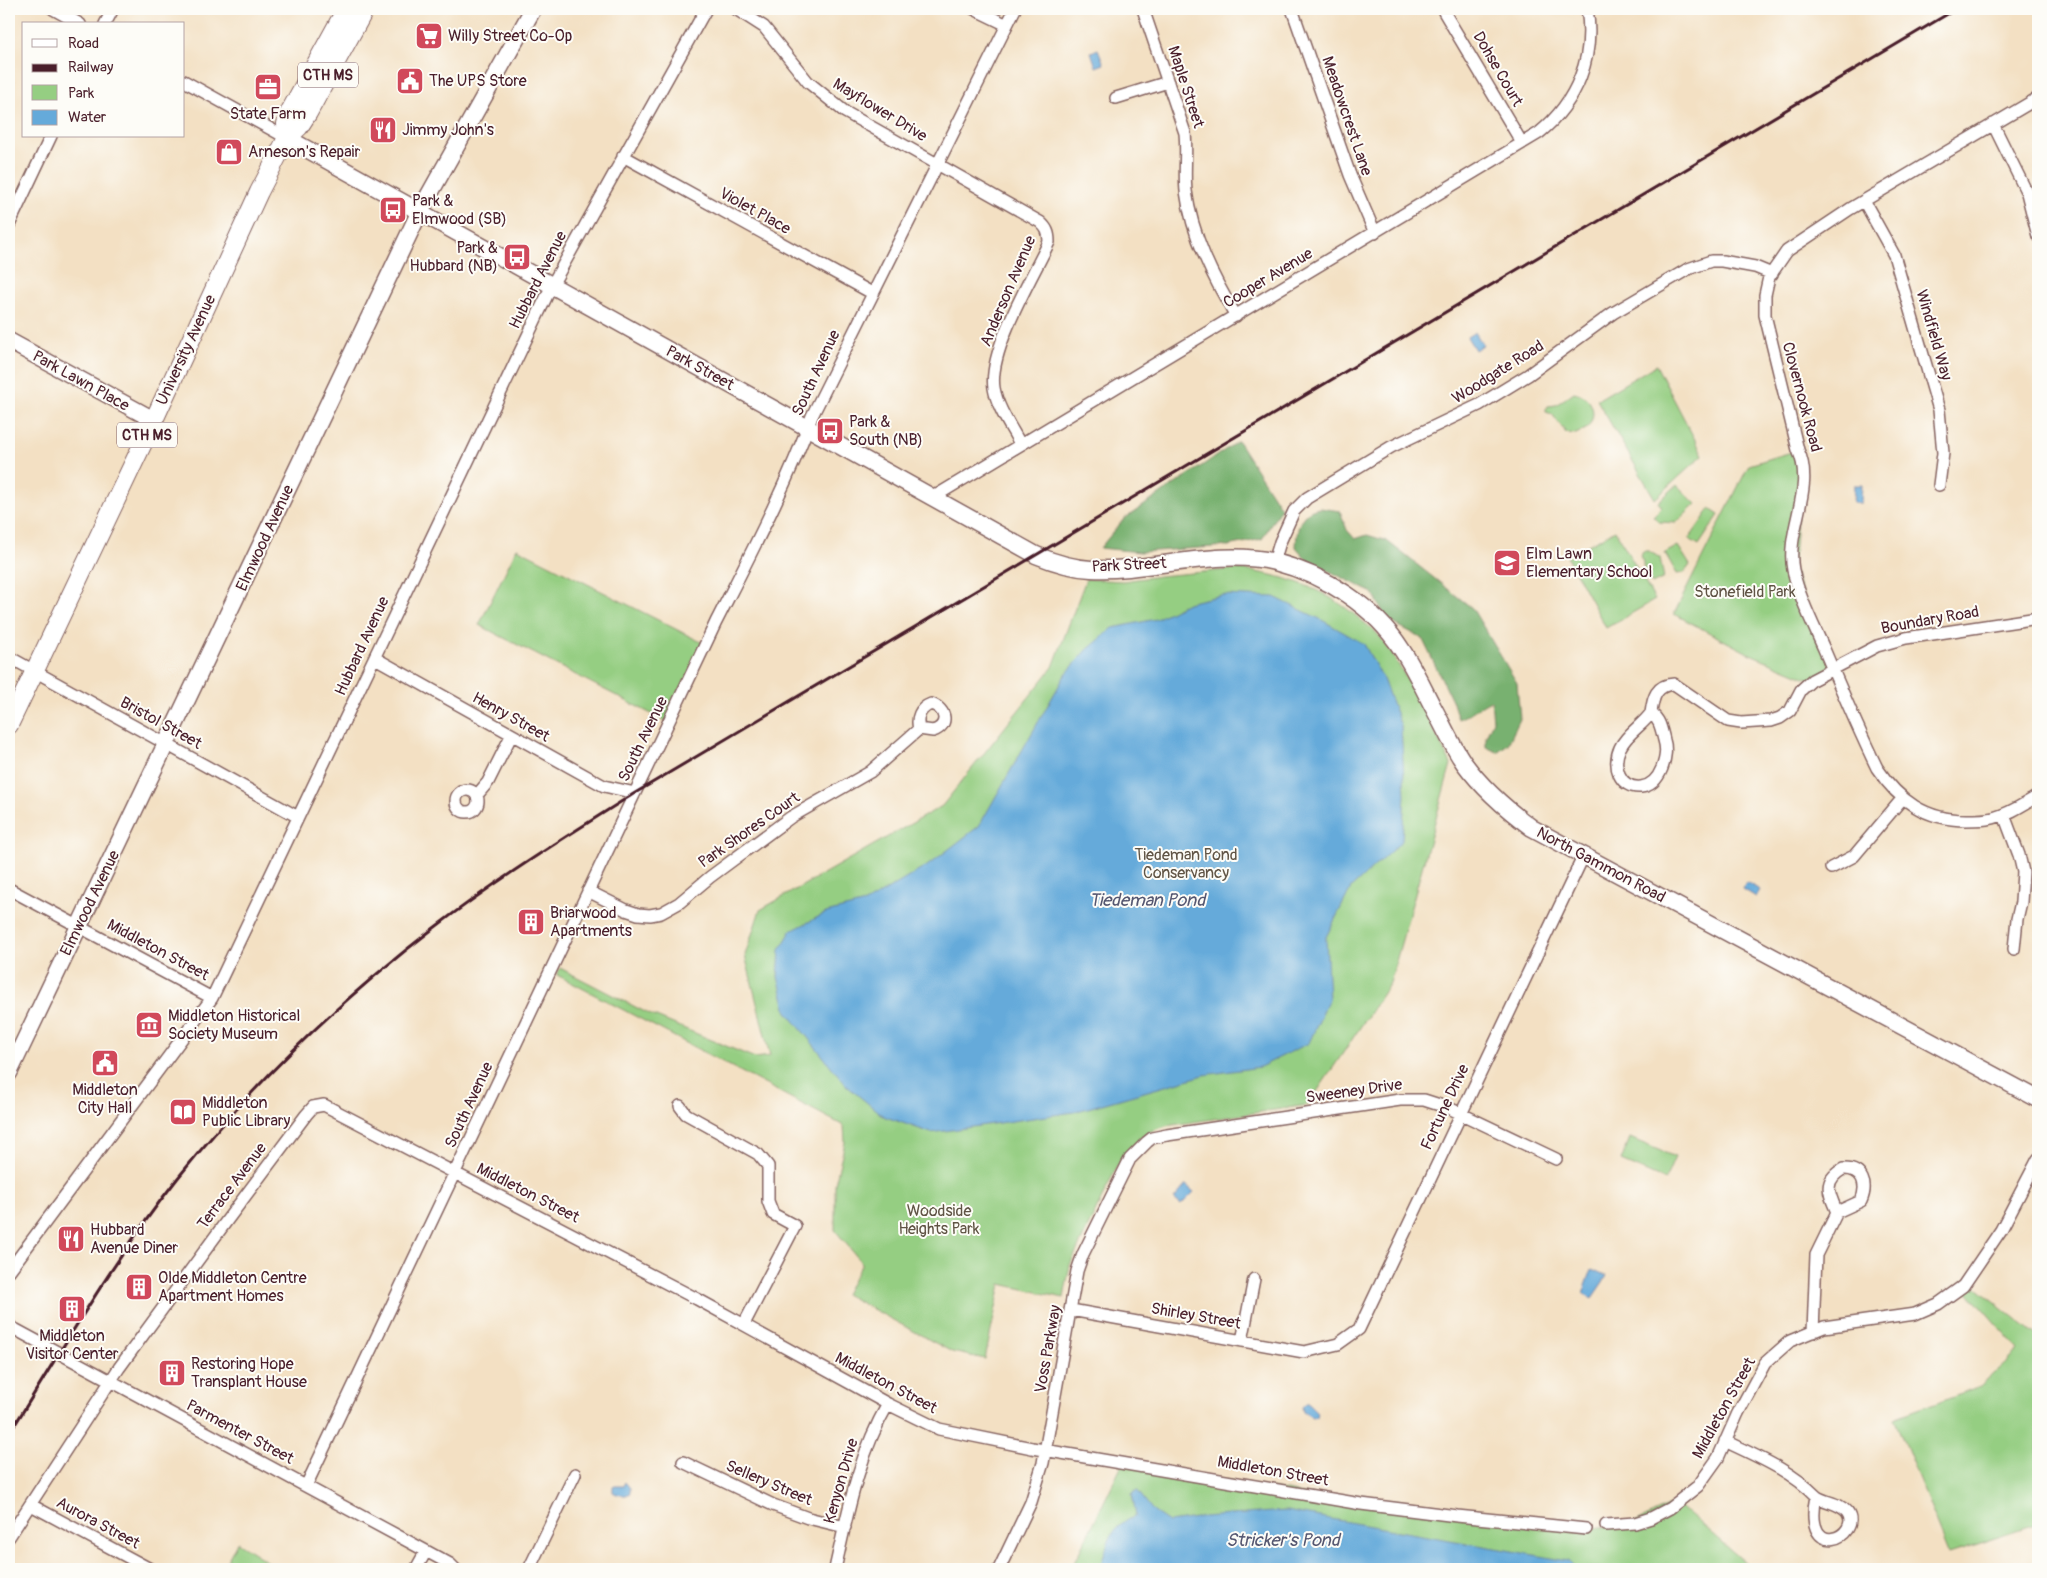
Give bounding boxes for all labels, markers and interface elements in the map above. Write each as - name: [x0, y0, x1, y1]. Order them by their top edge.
- supermarket icon: Willy Street Co-Op: [414, 21, 444, 51]
- legend: [22, 22, 185, 138]
- place label: Willy Street Co-Op: [448, 26, 572, 46]
- street label: Dohse Court: [1469, 28, 1528, 111]
- text: Road: [68, 34, 99, 53]
- street label: Maple Street: [1163, 43, 1209, 131]
- street label: Meadowcrest Lane: [1317, 54, 1377, 178]
- text: Railway: [68, 58, 114, 77]
- road number: CTH MS: [298, 62, 358, 88]
- public building icon: The UPS Store: [395, 66, 425, 96]
- place label: The UPS Store: [429, 71, 527, 91]
- office icon: State Farm: [253, 72, 283, 102]
- street label: Mayflower Drive: [829, 74, 931, 146]
- text: Park: [68, 84, 95, 103]
- place label: State Farm: [230, 104, 306, 124]
- text: Water: [68, 108, 107, 127]
- restaurant icon: Jimmy John's: [368, 115, 398, 145]
- place label: Jimmy John's: [402, 120, 494, 140]
- shop icon: Arneson's Repair: [214, 137, 244, 167]
- place label: Arneson's Repair: [248, 142, 360, 162]
- street label: Violet Place: [716, 183, 794, 239]
- place label: Park & Elmwood (SB): [412, 191, 507, 229]
- bus stop icon: Park & Elmwood (SB): [378, 195, 408, 225]
- street label: Hubbard Avenue: [505, 228, 571, 332]
- street label: Anderson Avenue: [976, 233, 1040, 349]
- place label: Park & Hubbard (NB): [409, 238, 498, 276]
- bus stop icon: Park & Hubbard (NB): [502, 242, 532, 272]
- street label: Cooper Avenue: [1220, 243, 1317, 313]
- street label: Windfield Way: [1911, 287, 1957, 383]
- street label: University Avenue: [152, 291, 220, 408]
- street label: South Avenue: [787, 327, 845, 419]
- street label: Woodgate Road: [1448, 336, 1548, 408]
- street label: Clovernook Road: [1778, 340, 1826, 454]
- street label: Park Street: [662, 341, 738, 395]
- street label: Park Lawn Place: [29, 346, 133, 416]
- place label: Park & South (NB): [849, 412, 923, 450]
- bus stop icon: Park & South (NB): [815, 416, 845, 446]
- road number: CTH MS: [117, 422, 177, 448]
- street label: Elmwood Avenue: [232, 482, 298, 594]
- place label: Elm Lawn Elementary School: [1526, 544, 1652, 582]
- school or university icon: Elm Lawn Elementary School: [1492, 548, 1522, 578]
- street label: Park Street: [1091, 553, 1167, 577]
- park label: Stonefield Park: [1694, 582, 1796, 602]
- street label: Hubbard Avenue: [330, 593, 394, 699]
- street label: Boundary Road: [1879, 602, 1981, 638]
- street label: Henry Street: [469, 688, 554, 747]
- street label: Bristol Street: [117, 692, 206, 754]
- street label: South Avenue: [614, 693, 672, 785]
- street label: Park Shores Court: [694, 787, 804, 872]
- street label: North Gammon Road: [1533, 823, 1669, 907]
- park label: Tiedeman Pond Conservancy: [1134, 845, 1238, 883]
- street label: Elmwood Avenue: [56, 847, 124, 959]
- water label: Tiedeman Pond: [1089, 889, 1207, 912]
- place label: Briarwood Apartments: [550, 903, 632, 941]
- building icon: Briarwood Apartments: [516, 907, 546, 937]
- street label: Middleton Street: [104, 915, 213, 986]
- place label: Middleton Historical Society Museum: [168, 1006, 300, 1044]
- museum icon: Middleton Historical Society Museum: [134, 1010, 164, 1040]
- public building icon: Middleton City Hall: [90, 1048, 120, 1078]
- street label: South Avenue: [440, 1059, 498, 1151]
- street label: Fortune Drive: [1416, 1061, 1474, 1153]
- street label: Sweeney Drive: [1305, 1074, 1404, 1108]
- place label: Middleton City Hall: [72, 1080, 138, 1118]
- place label: Middleton Public Library: [202, 1093, 291, 1131]
- library icon: Middleton Public Library: [168, 1097, 198, 1127]
- street label: Terrace Avenue: [193, 1139, 271, 1233]
- street label: Middleton Street: [473, 1159, 583, 1228]
- park label: Woodside Heights Park: [898, 1201, 980, 1239]
- place label: Hubbard Avenue Diner: [90, 1220, 178, 1258]
- restaurant icon: Hubbard Avenue Diner: [56, 1224, 86, 1254]
- place label: Olde Middleton Centre Apartment Homes: [158, 1268, 307, 1306]
- building icon: Olde Middleton Centre Apartment Homes: [124, 1272, 154, 1302]
- building icon: Middleton Visitor Center: [57, 1294, 87, 1324]
- street label: Shirley Street: [1149, 1298, 1243, 1334]
- street label: Voss Parkway: [1030, 1303, 1066, 1395]
- place label: Middleton Visitor Center: [25, 1326, 119, 1364]
- street label: Middleton Street: [832, 1348, 941, 1419]
- street label: Middleton Street: [1688, 1353, 1760, 1462]
- place label: Restoring Hope Transplant House: [191, 1354, 307, 1392]
- building icon: Restoring Hope Transplant House: [157, 1358, 187, 1388]
- street label: Parmenter Street: [183, 1395, 298, 1469]
- street label: Kenyon Drive: [819, 1436, 863, 1526]
- street label: Middleton Street: [1216, 1451, 1331, 1491]
- street label: Sellery Street: [723, 1456, 816, 1510]
- street label: Aurora Street: [53, 1493, 144, 1554]
- water label: Stricker's Pond: [1226, 1529, 1342, 1552]

